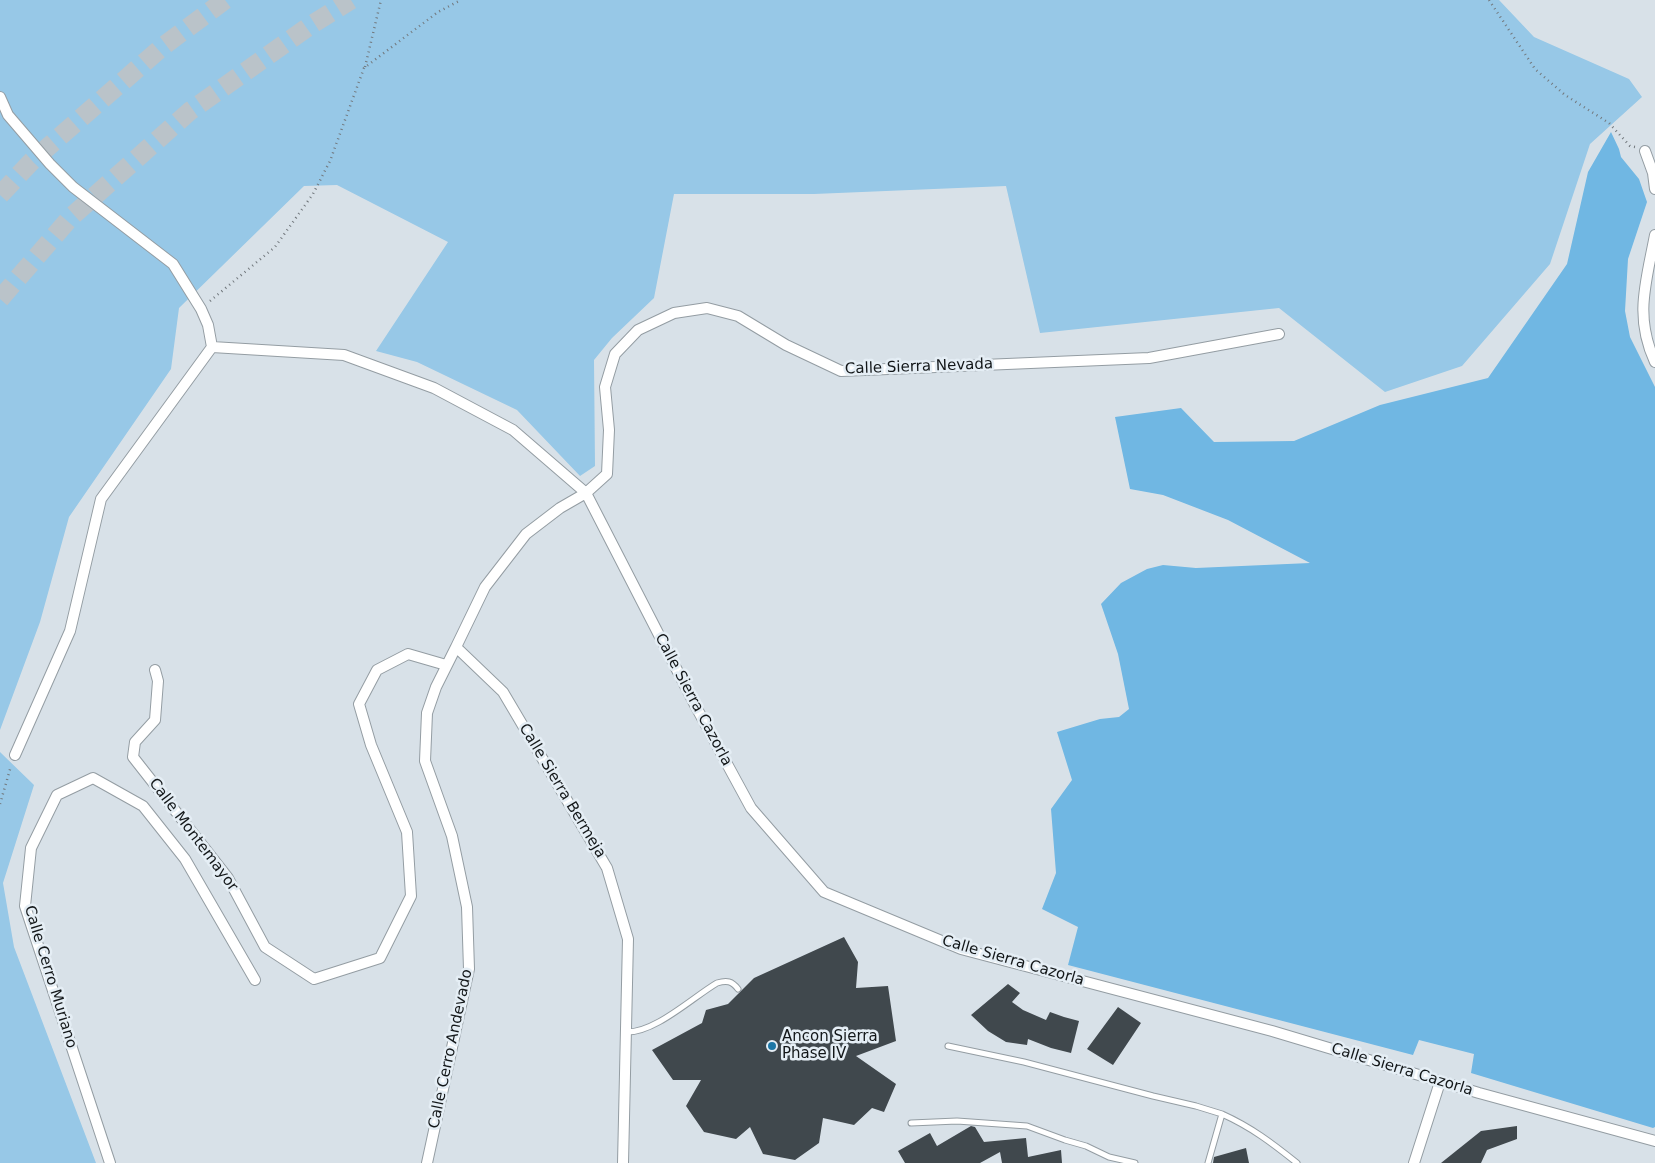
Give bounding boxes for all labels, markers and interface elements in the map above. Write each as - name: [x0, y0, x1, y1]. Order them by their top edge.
- street label: Calle Sierra Nevada: [845, 355, 993, 379]
- street label: Calle Sierra Cazorla: [651, 631, 735, 769]
- street label: Calle Sierra Bermeja: [515, 721, 609, 861]
- street label: Calle Montemayor: [145, 775, 241, 895]
- street label: Calle Cerro Muriano: [20, 904, 80, 1050]
- street label: Calle Sierra Cazorla: [940, 932, 1086, 990]
- street label: Calle Cerro Andevado: [425, 968, 477, 1130]
- place label: Ancon Sierra Phase IV: [782, 1028, 878, 1063]
- marker: Ancon Sierra Phase IV: [766, 1040, 778, 1052]
- street label: Calle Sierra Cazorla: [1329, 1040, 1475, 1100]

